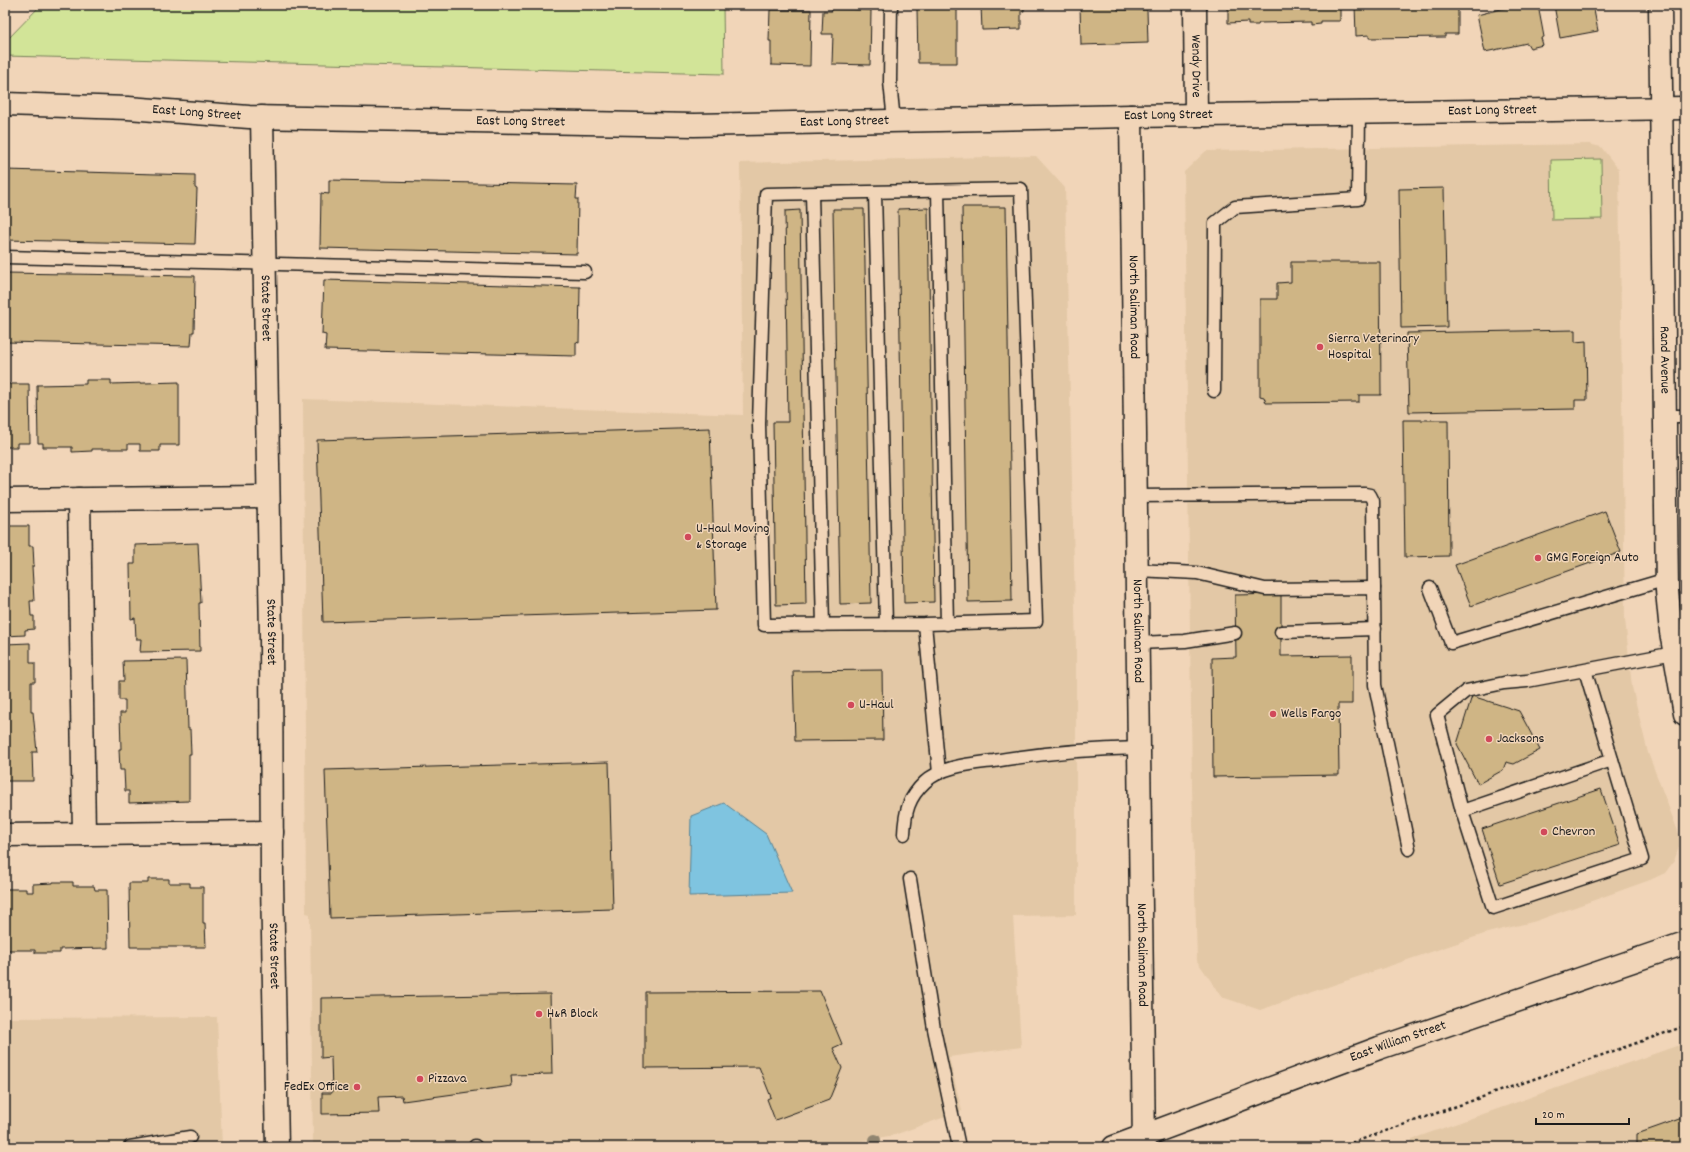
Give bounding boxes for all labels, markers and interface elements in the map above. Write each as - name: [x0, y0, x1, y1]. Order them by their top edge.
- street label: Wendy Drive: [1185, 34, 1206, 98]
- street label: East Long Street: [152, 100, 242, 126]
- street label: East Long Street: [1448, 100, 1537, 121]
- street label: East Long Street: [1124, 105, 1213, 126]
- street label: East Long Street: [476, 111, 565, 133]
- street label: East Long Street: [800, 111, 889, 133]
- street label: North Saliman Road: [1123, 255, 1144, 359]
- street label: State Street: [255, 275, 276, 341]
- street label: Rand Avenue: [1654, 326, 1675, 394]
- place label: Sierra Veterinary Hospital: [1328, 329, 1419, 365]
- marker: Sierra Veterinary Hospital: [1315, 342, 1325, 352]
- place label: U-Haul Moving & Storage: [696, 519, 769, 555]
- marker: U-Haul Moving & Storage: [683, 532, 693, 542]
- place label: GMG Foreign Auto: [1546, 548, 1639, 568]
- marker: GMG Foreign Auto: [1533, 553, 1543, 563]
- street label: North Saliman Road: [1127, 579, 1148, 683]
- street label: State Street: [260, 598, 281, 665]
- place label: U-Haul: [859, 695, 894, 715]
- marker: U-Haul: [846, 700, 856, 710]
- place label: Wells Fargo: [1281, 704, 1341, 724]
- marker: Wells Fargo: [1268, 709, 1278, 719]
- place label: Jacksons: [1497, 729, 1545, 749]
- marker: Jacksons: [1484, 734, 1494, 744]
- place label: Chevron: [1552, 822, 1595, 842]
- marker: Chevron: [1539, 827, 1549, 837]
- street label: North Saliman Road: [1131, 903, 1152, 1007]
- street label: State Street: [263, 922, 284, 989]
- place label: H&R Block: [547, 1004, 598, 1024]
- marker: H&R Block: [534, 1009, 544, 1019]
- street label: East William Street: [1347, 1016, 1449, 1068]
- place label: Pizzava: [428, 1069, 467, 1089]
- marker: Pizzava: [415, 1074, 425, 1084]
- place label: FedEx Office: [284, 1077, 349, 1097]
- marker: FedEx Office: [352, 1082, 362, 1092]
- scale bar: [1536, 1100, 1629, 1126]
- text: 20 m: [1542, 1107, 1565, 1124]

